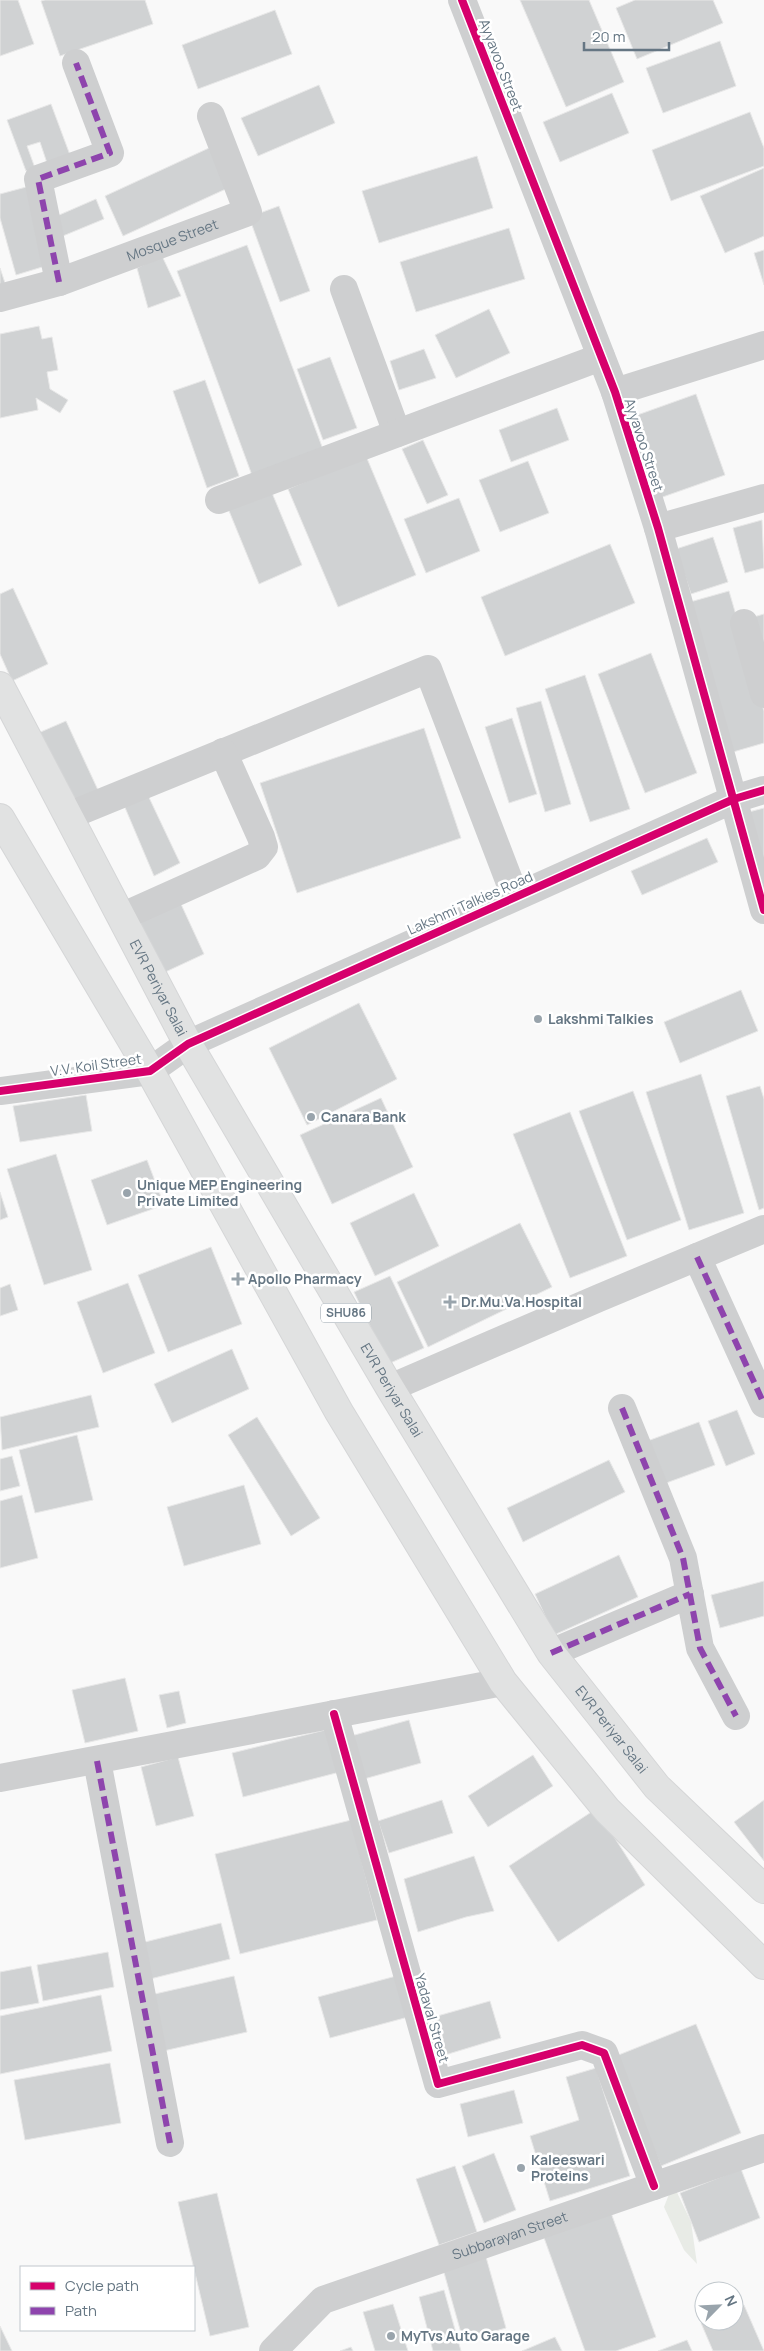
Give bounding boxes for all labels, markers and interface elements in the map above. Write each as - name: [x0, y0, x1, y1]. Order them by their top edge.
- street label: Ayyavoo Street: [475, 16, 528, 114]
- scale bar: [584, 20, 669, 52]
- text: 20 m: [592, 26, 625, 47]
- street label: Mosque Street: [124, 214, 221, 265]
- street label: Ayyavoo Street: [620, 396, 669, 495]
- street label: Lakshmi Talkies Road: [404, 866, 536, 939]
- street label: EVR Periyar Salai: [126, 936, 192, 1039]
- place label: Lakshmi Talkies: [548, 1009, 654, 1028]
- marker: Lakshmi Talkies: [532, 1013, 544, 1025]
- street label: V.V. Koil Street: [49, 1049, 143, 1080]
- place label: Canara Bank: [321, 1107, 406, 1126]
- marker: Canara Bank: [305, 1111, 317, 1123]
- place label: Unique MEP Engineering Private Limited: [137, 1175, 302, 1210]
- marker: Unique MEP Engineering Private Limited: [121, 1187, 133, 1199]
- place label: Apollo Pharmacy: [248, 1269, 362, 1288]
- marker: Apollo Pharmacy: [232, 1273, 244, 1285]
- place label: Dr.Mu.Va.Hospital: [461, 1292, 582, 1311]
- marker: Dr.Mu.Va.Hospital: [443, 1295, 457, 1309]
- road number: SHU86: [321, 1304, 371, 1322]
- street label: EVR Periyar Salai: [357, 1339, 428, 1441]
- street label: EVR Periyar Salai: [571, 1682, 652, 1777]
- street label: Yadaval Street: [411, 1971, 454, 2065]
- place label: Kaleeswari Proteins: [531, 2150, 605, 2185]
- marker: Kaleeswari Proteins: [515, 2162, 527, 2174]
- street label: Subbarayan Street: [449, 2206, 570, 2264]
- legend: [20, 2266, 195, 2331]
- text: Cycle path: [65, 2275, 139, 2296]
- north arrow: [694, 2281, 744, 2331]
- text: N: [721, 2292, 742, 2309]
- text: Path: [65, 2300, 97, 2321]
- place label: MyTvs Auto Garage: [401, 2326, 530, 2345]
- marker: MyTvs Auto Garage: [385, 2330, 397, 2342]

